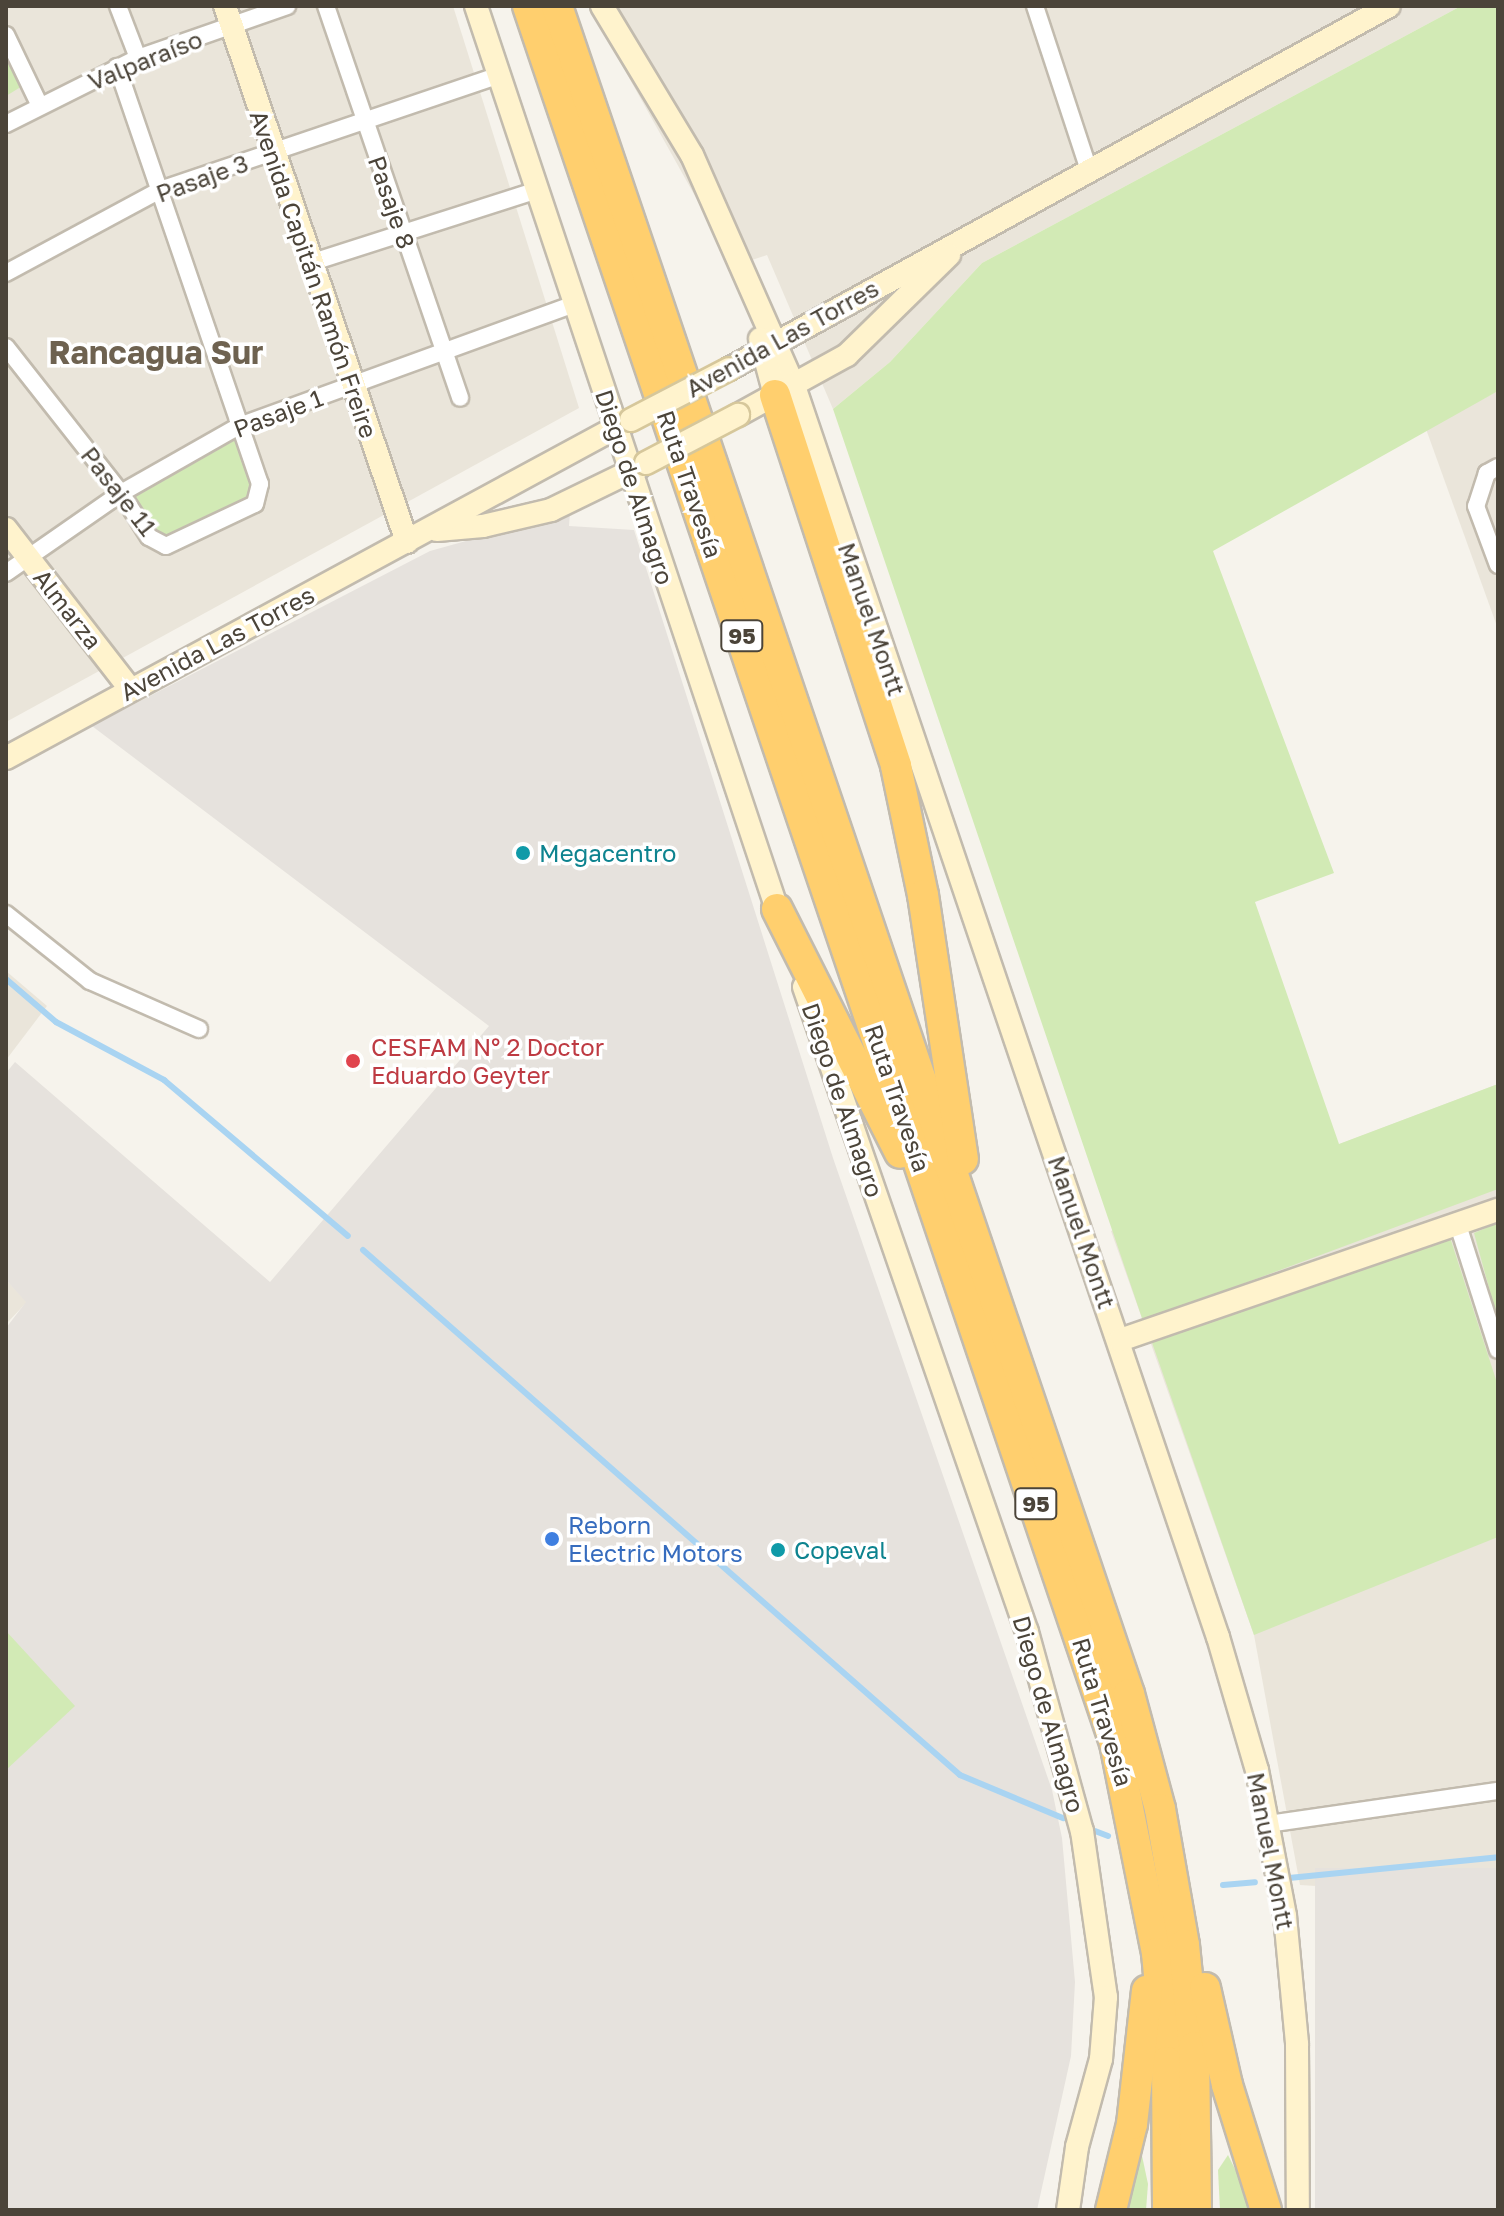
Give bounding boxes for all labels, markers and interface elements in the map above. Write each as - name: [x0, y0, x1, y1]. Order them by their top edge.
- street label: Valparaíso: [84, 24, 206, 96]
- street label: Avenida Capitán Ramón Freire: [244, 106, 384, 442]
- street label: Pasaje 3: [152, 148, 252, 208]
- street label: Pasaje 8: [363, 152, 421, 252]
- street label: Avenida Las Torres: [681, 273, 883, 403]
- district label: Rancagua Sur: [49, 333, 263, 371]
- street label: Pasaje 1: [229, 383, 327, 443]
- street label: Diego de Almagro: [590, 386, 680, 588]
- street label: Ruta Travesía: [651, 406, 729, 562]
- street label: Pasaje 11: [75, 441, 163, 541]
- street label: Manuel Montt: [832, 539, 912, 699]
- street label: Almarza: [28, 563, 108, 655]
- street label: Avenida Las Torres: [115, 580, 319, 706]
- road number: 95: [720, 618, 764, 654]
- place label: Megacentro: [539, 839, 677, 867]
- marker: Megacentro: [514, 844, 532, 862]
- street label: Diego de Almagro: [796, 999, 890, 1201]
- street label: Ruta Travesía: [859, 1020, 937, 1176]
- place label: CESFAM N° 2 Doctor Eduardo Geyter: [371, 1033, 604, 1089]
- marker: CESFAM N° 2 Doctor Eduardo Geyter: [342, 1050, 364, 1072]
- street label: Manuel Montt: [1042, 1152, 1122, 1312]
- road number: 95: [1014, 1486, 1058, 1522]
- place label: Reborn Electric Motors: [568, 1511, 743, 1567]
- marker: Reborn Electric Motors: [543, 1530, 561, 1548]
- place label: Copeval: [794, 1536, 887, 1564]
- marker: Copeval: [769, 1541, 787, 1559]
- street label: Diego de Almagro: [1007, 1612, 1091, 1816]
- street label: Ruta Travesía: [1067, 1634, 1139, 1790]
- street label: Manuel Montt: [1242, 1770, 1300, 1932]

